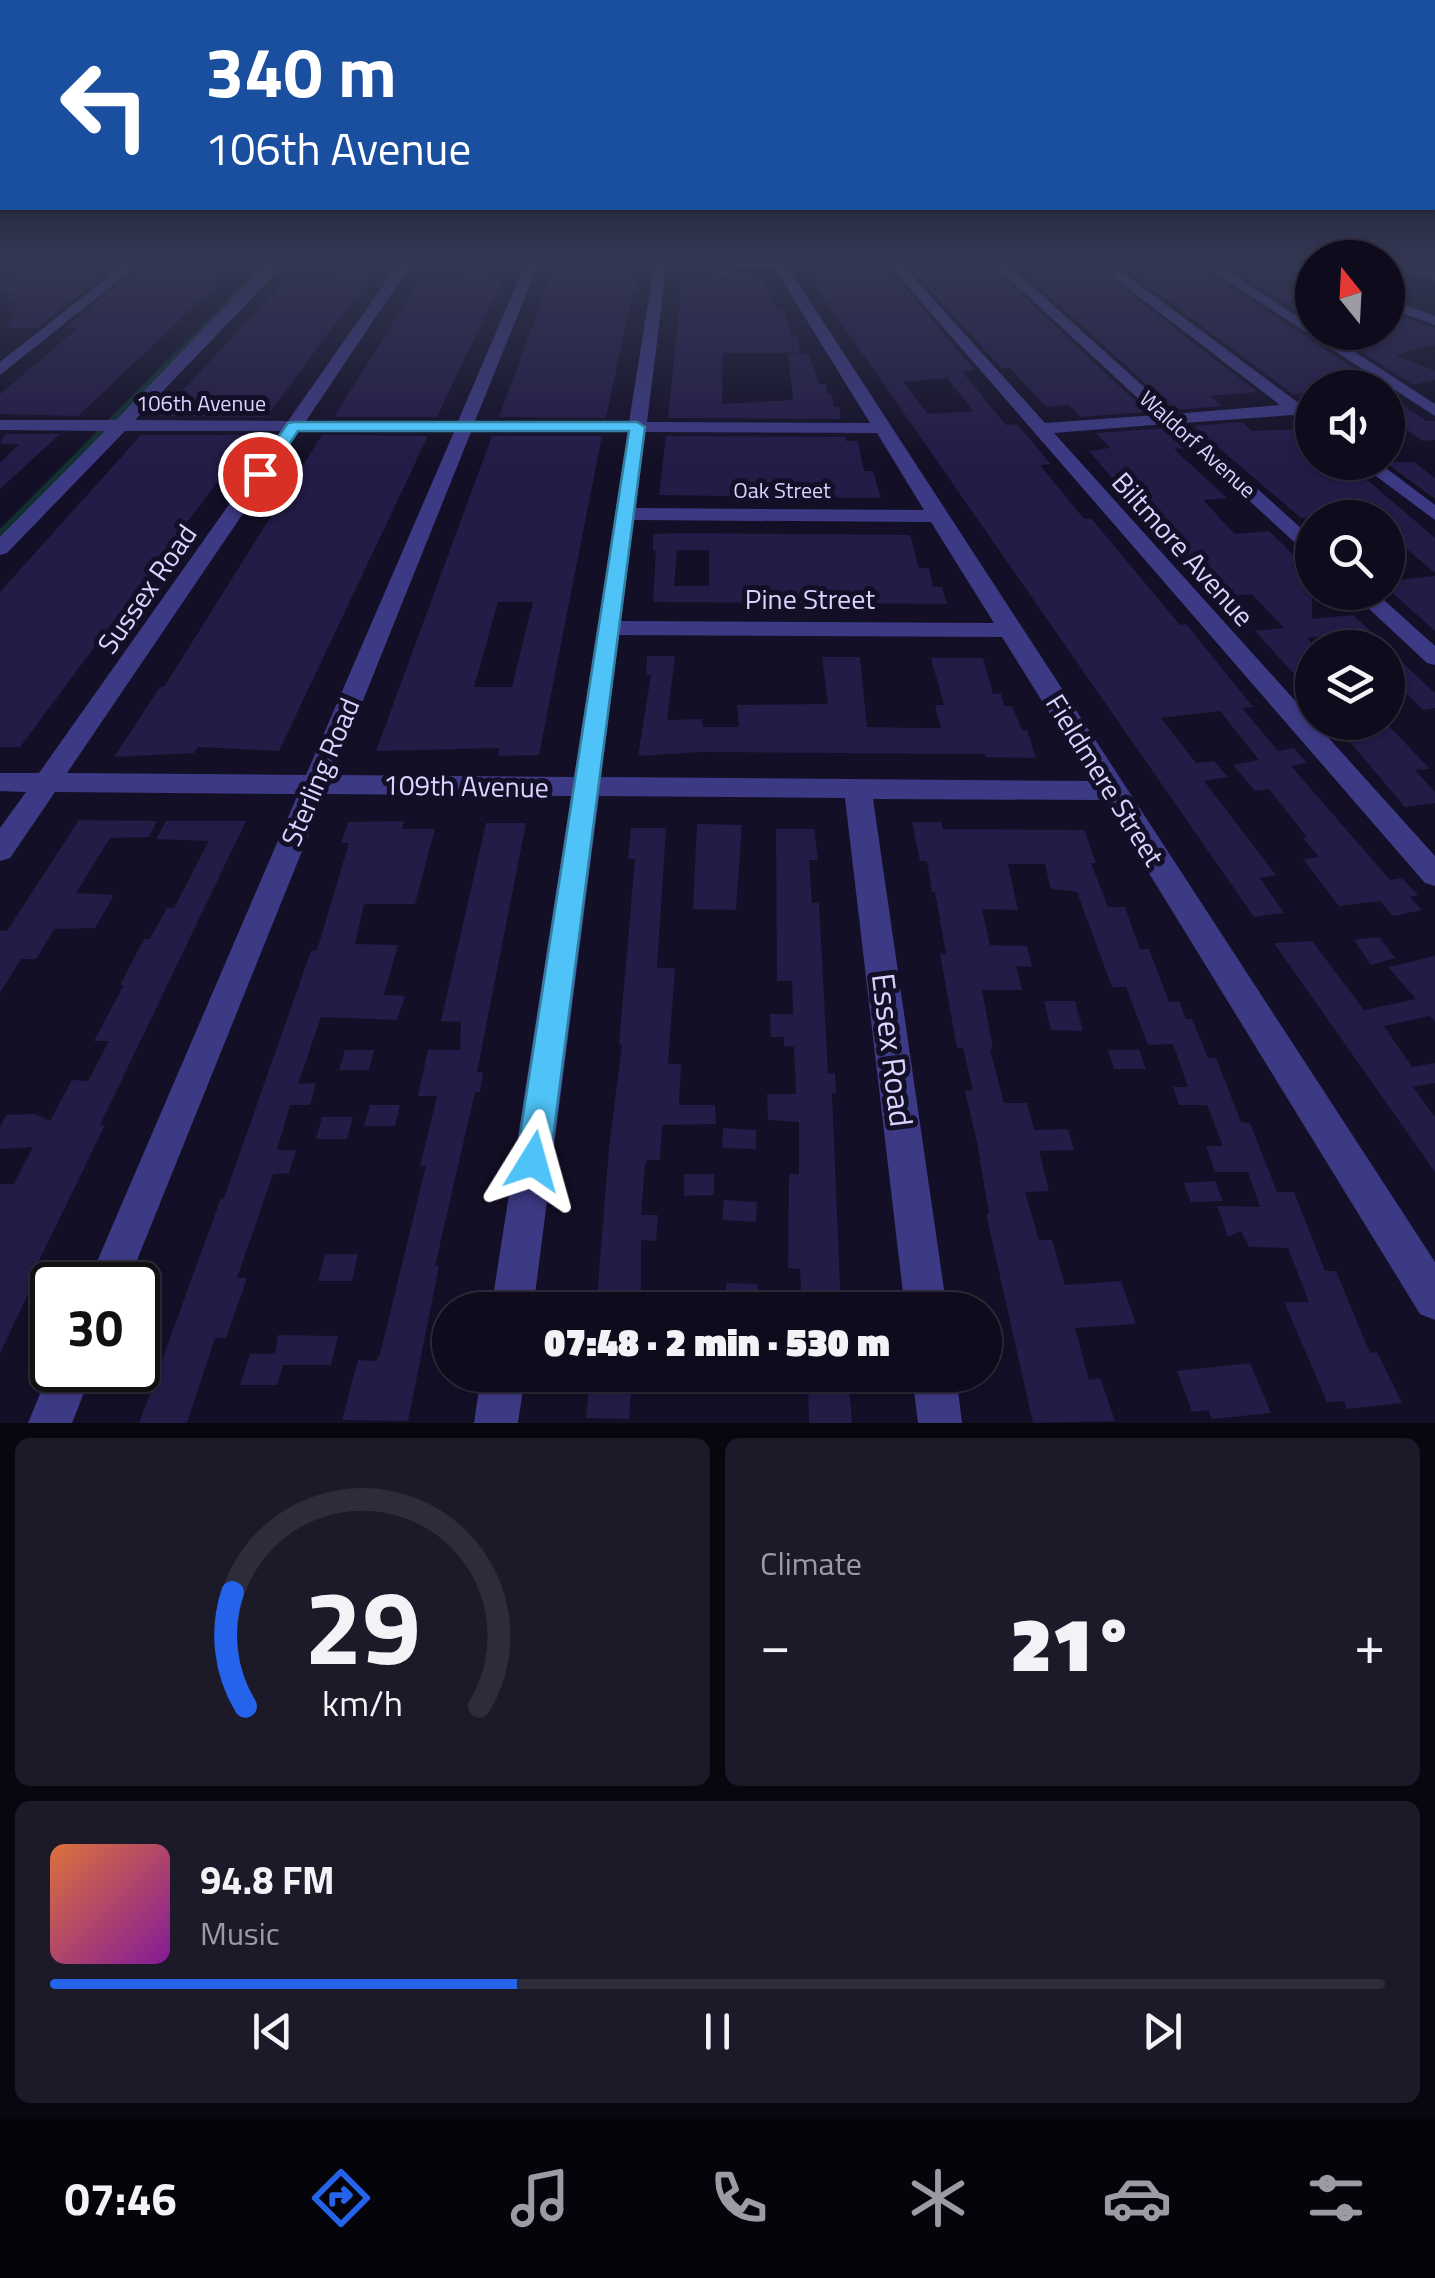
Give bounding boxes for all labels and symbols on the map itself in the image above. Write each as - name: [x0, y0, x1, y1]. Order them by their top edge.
- north arrow: [1295, 240, 1405, 350]
- street label: Waldorf Avenue: [1132, 382, 1264, 506]
- street label: 106th Avenue: [136, 386, 266, 420]
- pin: [218, 432, 303, 517]
- street label: Biltmore Avenue: [1102, 462, 1265, 636]
- street label: Oak Street: [733, 473, 831, 507]
- street label: Sussex Road: [86, 515, 207, 662]
- street label: Pine Street: [745, 577, 875, 620]
- street label: Fieldmere Street: [1035, 685, 1176, 874]
- street label: Sterling Road: [269, 691, 370, 853]
- street label: 109th Avenue: [383, 763, 549, 808]
- street label: Essex Road: [860, 970, 926, 1129]
- position arrow: [481, 1109, 585, 1213]
- speed limit sign: 30: [30, 1262, 160, 1392]

